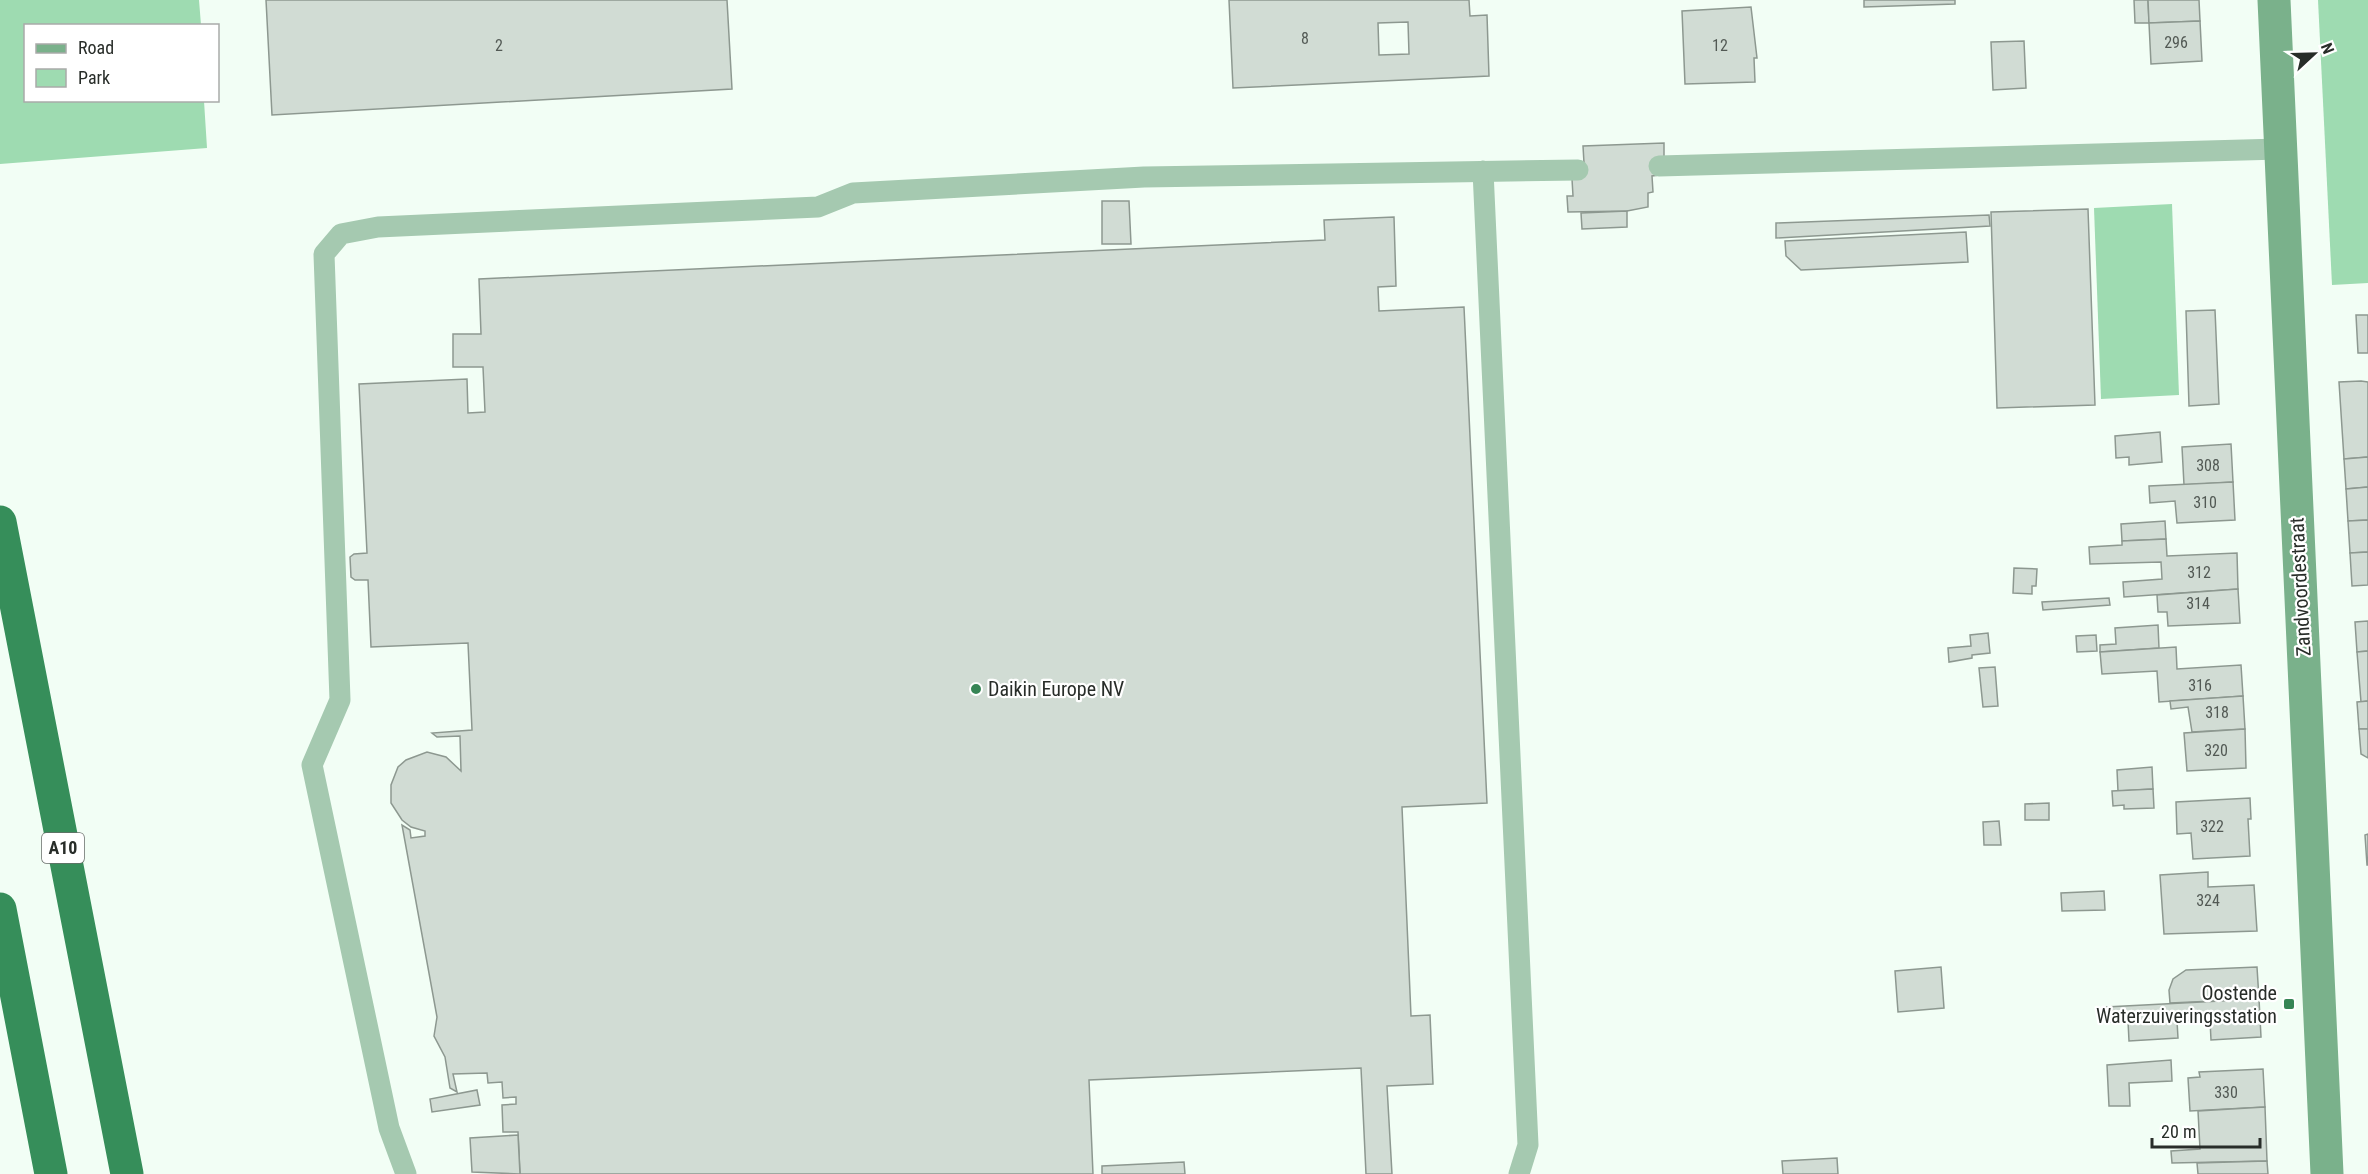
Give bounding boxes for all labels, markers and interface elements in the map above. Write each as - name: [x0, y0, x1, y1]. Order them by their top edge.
- legend: [24, 24, 219, 102]
- north arrow: [2284, 24, 2344, 84]
- house number: 8: [1301, 29, 1309, 48]
- house number: 296: [2164, 33, 2188, 52]
- house number: 2: [495, 36, 503, 55]
- house number: 12: [1712, 36, 1728, 55]
- text: Road: [78, 37, 114, 58]
- text: N: [2317, 40, 2338, 57]
- text: Park: [78, 67, 110, 88]
- house number: 308: [2196, 456, 2220, 475]
- house number: 310: [2193, 493, 2217, 512]
- street label: Zandvoordestraat: [2284, 517, 2316, 657]
- house number: 312: [2187, 563, 2211, 582]
- house number: 314: [2186, 594, 2210, 613]
- house number: 316: [2188, 676, 2212, 695]
- place label: Daikin Europe NV: [988, 677, 1124, 701]
- marker: Daikin Europe NV: [969, 682, 983, 696]
- house number: 318: [2205, 703, 2229, 722]
- house number: 320: [2204, 741, 2228, 760]
- house number: 322: [2200, 817, 2224, 836]
- road number: A10: [42, 833, 84, 863]
- house number: 324: [2196, 891, 2220, 910]
- place label: Oostende Waterzuiveringsstation: [2096, 981, 2277, 1028]
- marker: Oostende Waterzuiveringsstation: [2282, 997, 2296, 1011]
- house number: 330: [2214, 1083, 2238, 1102]
- scale bar: [2152, 1111, 2260, 1149]
- text: 20 m: [2161, 1121, 2196, 1142]

